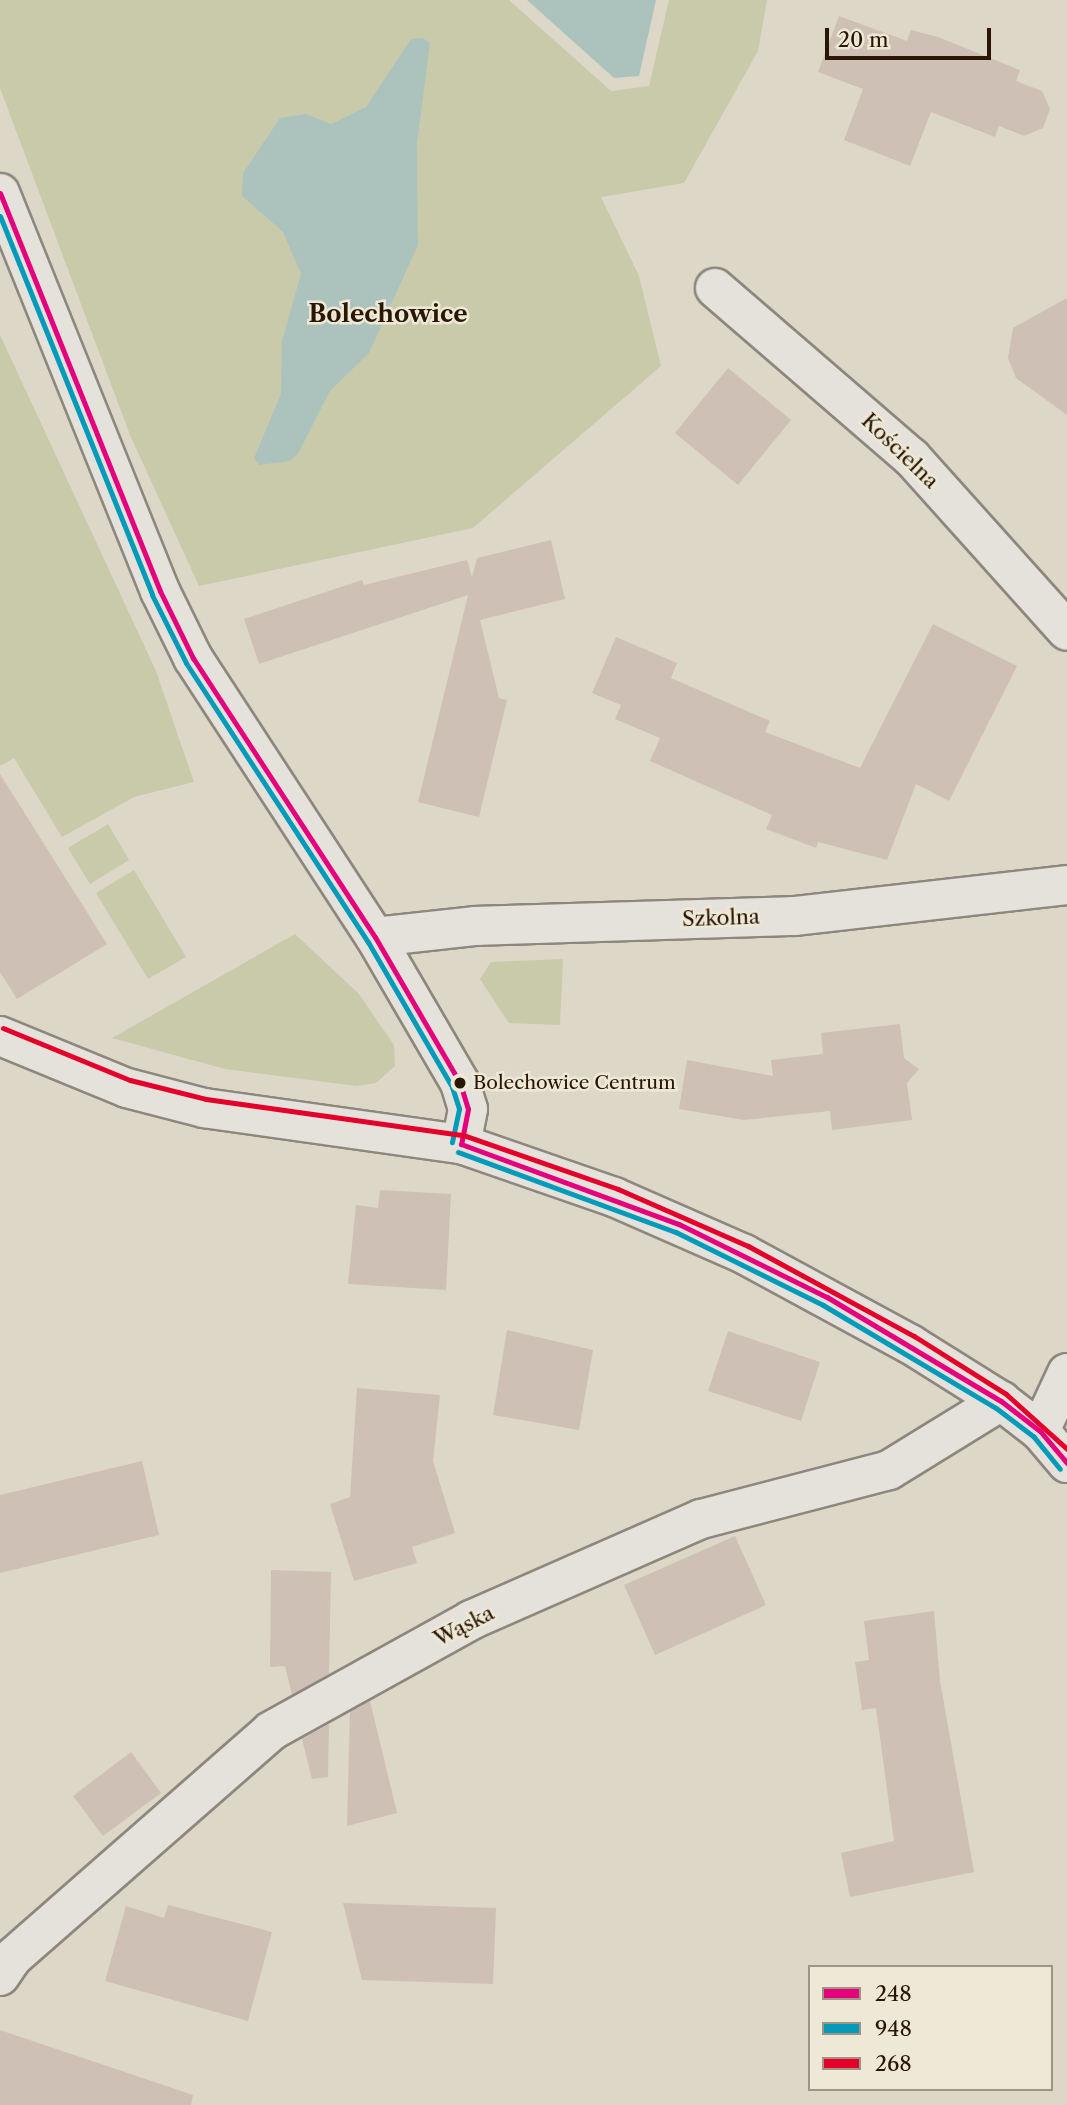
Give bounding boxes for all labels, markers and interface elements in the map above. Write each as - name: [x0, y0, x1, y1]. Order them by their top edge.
- scale bar: [829, 14, 995, 58]
- text: 20 m: [838, 27, 889, 52]
- district label: Bolechowice: [308, 300, 468, 328]
- street label: Kościelna: [856, 408, 944, 494]
- street label: Szkolna: [682, 904, 760, 932]
- place label: Bolechowice Centrum: [473, 1072, 676, 1094]
- marker: Bolechowice Centrum: [453, 1076, 467, 1090]
- street label: Wąska: [430, 1600, 498, 1652]
- legend: [808, 1965, 1053, 2091]
- text: 248: [875, 1981, 912, 2006]
- text: 948: [875, 2016, 912, 2041]
- text: 268: [875, 2051, 912, 2076]

